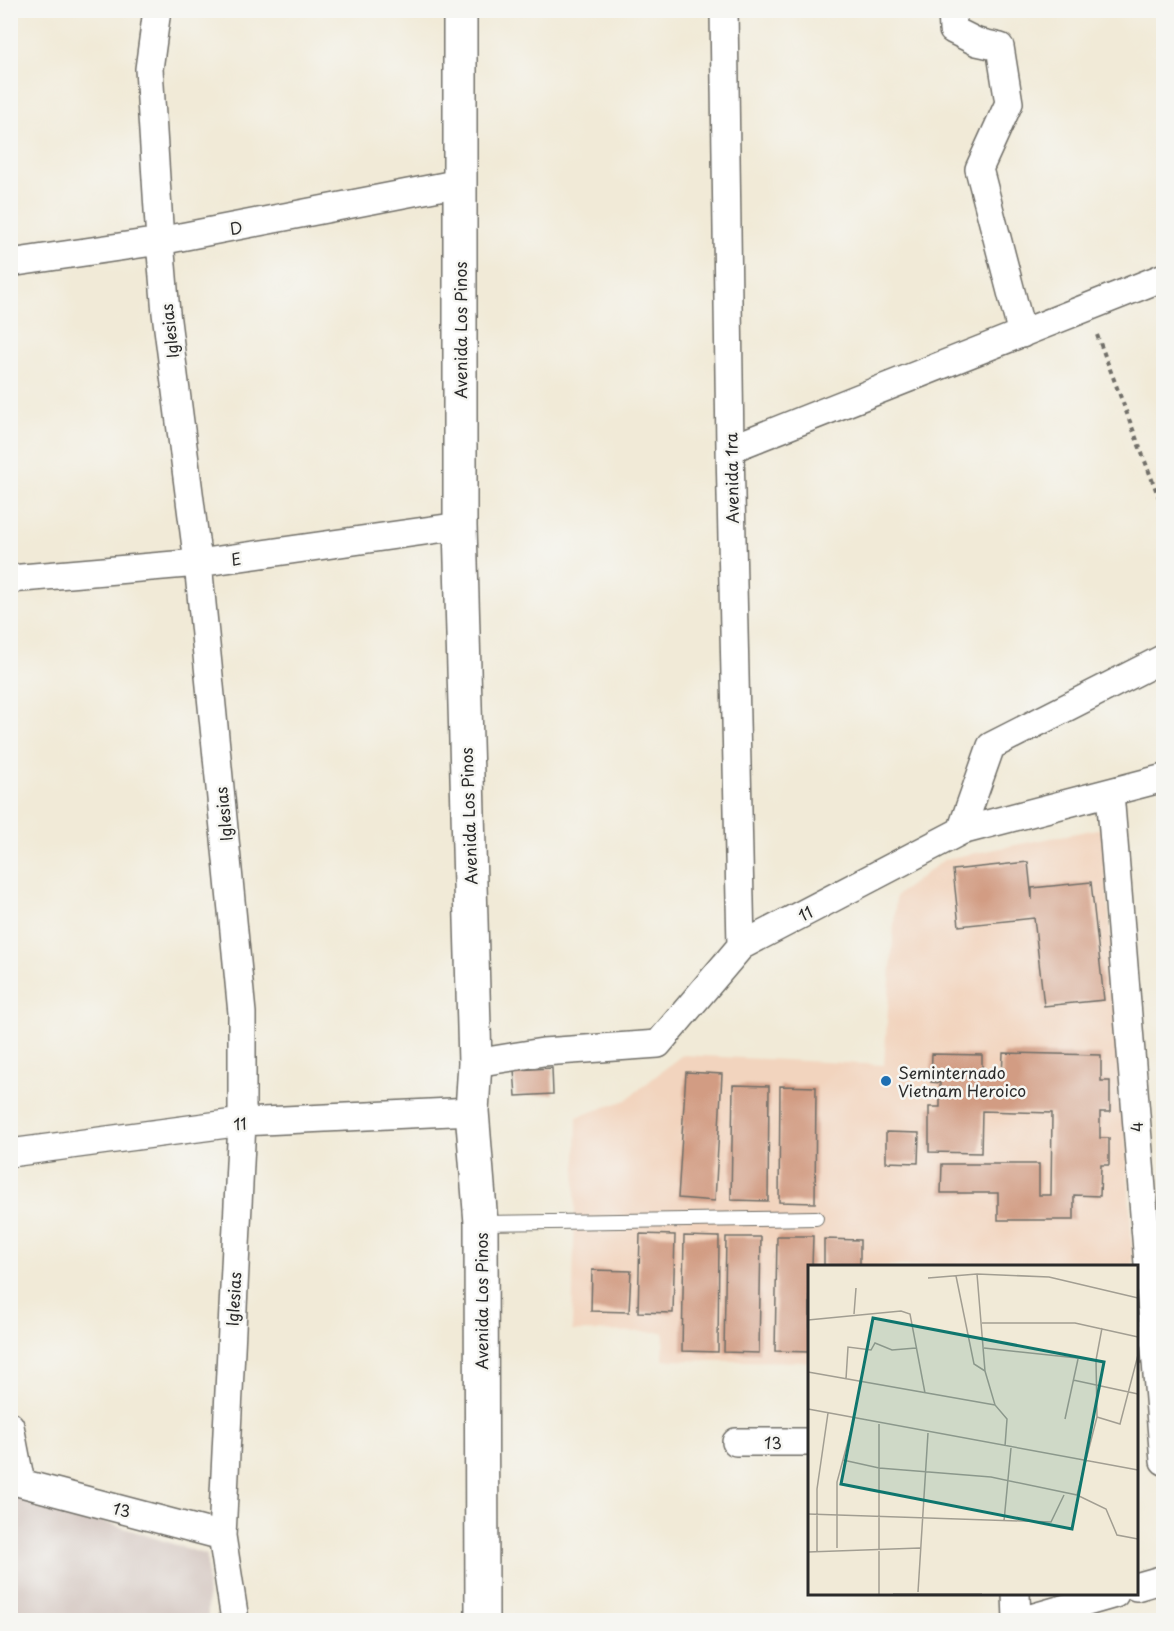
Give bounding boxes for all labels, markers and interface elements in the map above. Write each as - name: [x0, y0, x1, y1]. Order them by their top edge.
- street label: D: [227, 214, 245, 240]
- street label: Avenida Los Pinos: [448, 261, 472, 399]
- street label: Iglesias: [154, 302, 184, 360]
- street label: Avenida 1ra: [718, 432, 744, 524]
- street label: E: [229, 545, 243, 571]
- street label: Avenida Los Pinos: [454, 747, 482, 885]
- street label: Iglesias: [208, 786, 238, 842]
- street label: 11: [793, 899, 817, 927]
- place label: Seminternado Vietnam Heroico: [898, 1060, 1026, 1102]
- marker: Seminternado Vietnam Heroico: [879, 1074, 893, 1088]
- street label: 11: [232, 1110, 248, 1136]
- street label: 4: [1124, 1121, 1148, 1133]
- street label: Avenida Los Pinos: [469, 1232, 493, 1370]
- inset map: [808, 1265, 1138, 1595]
- street label: Iglesias: [220, 1271, 246, 1327]
- street label: 13: [764, 1430, 782, 1454]
- street label: 13: [110, 1495, 134, 1523]

